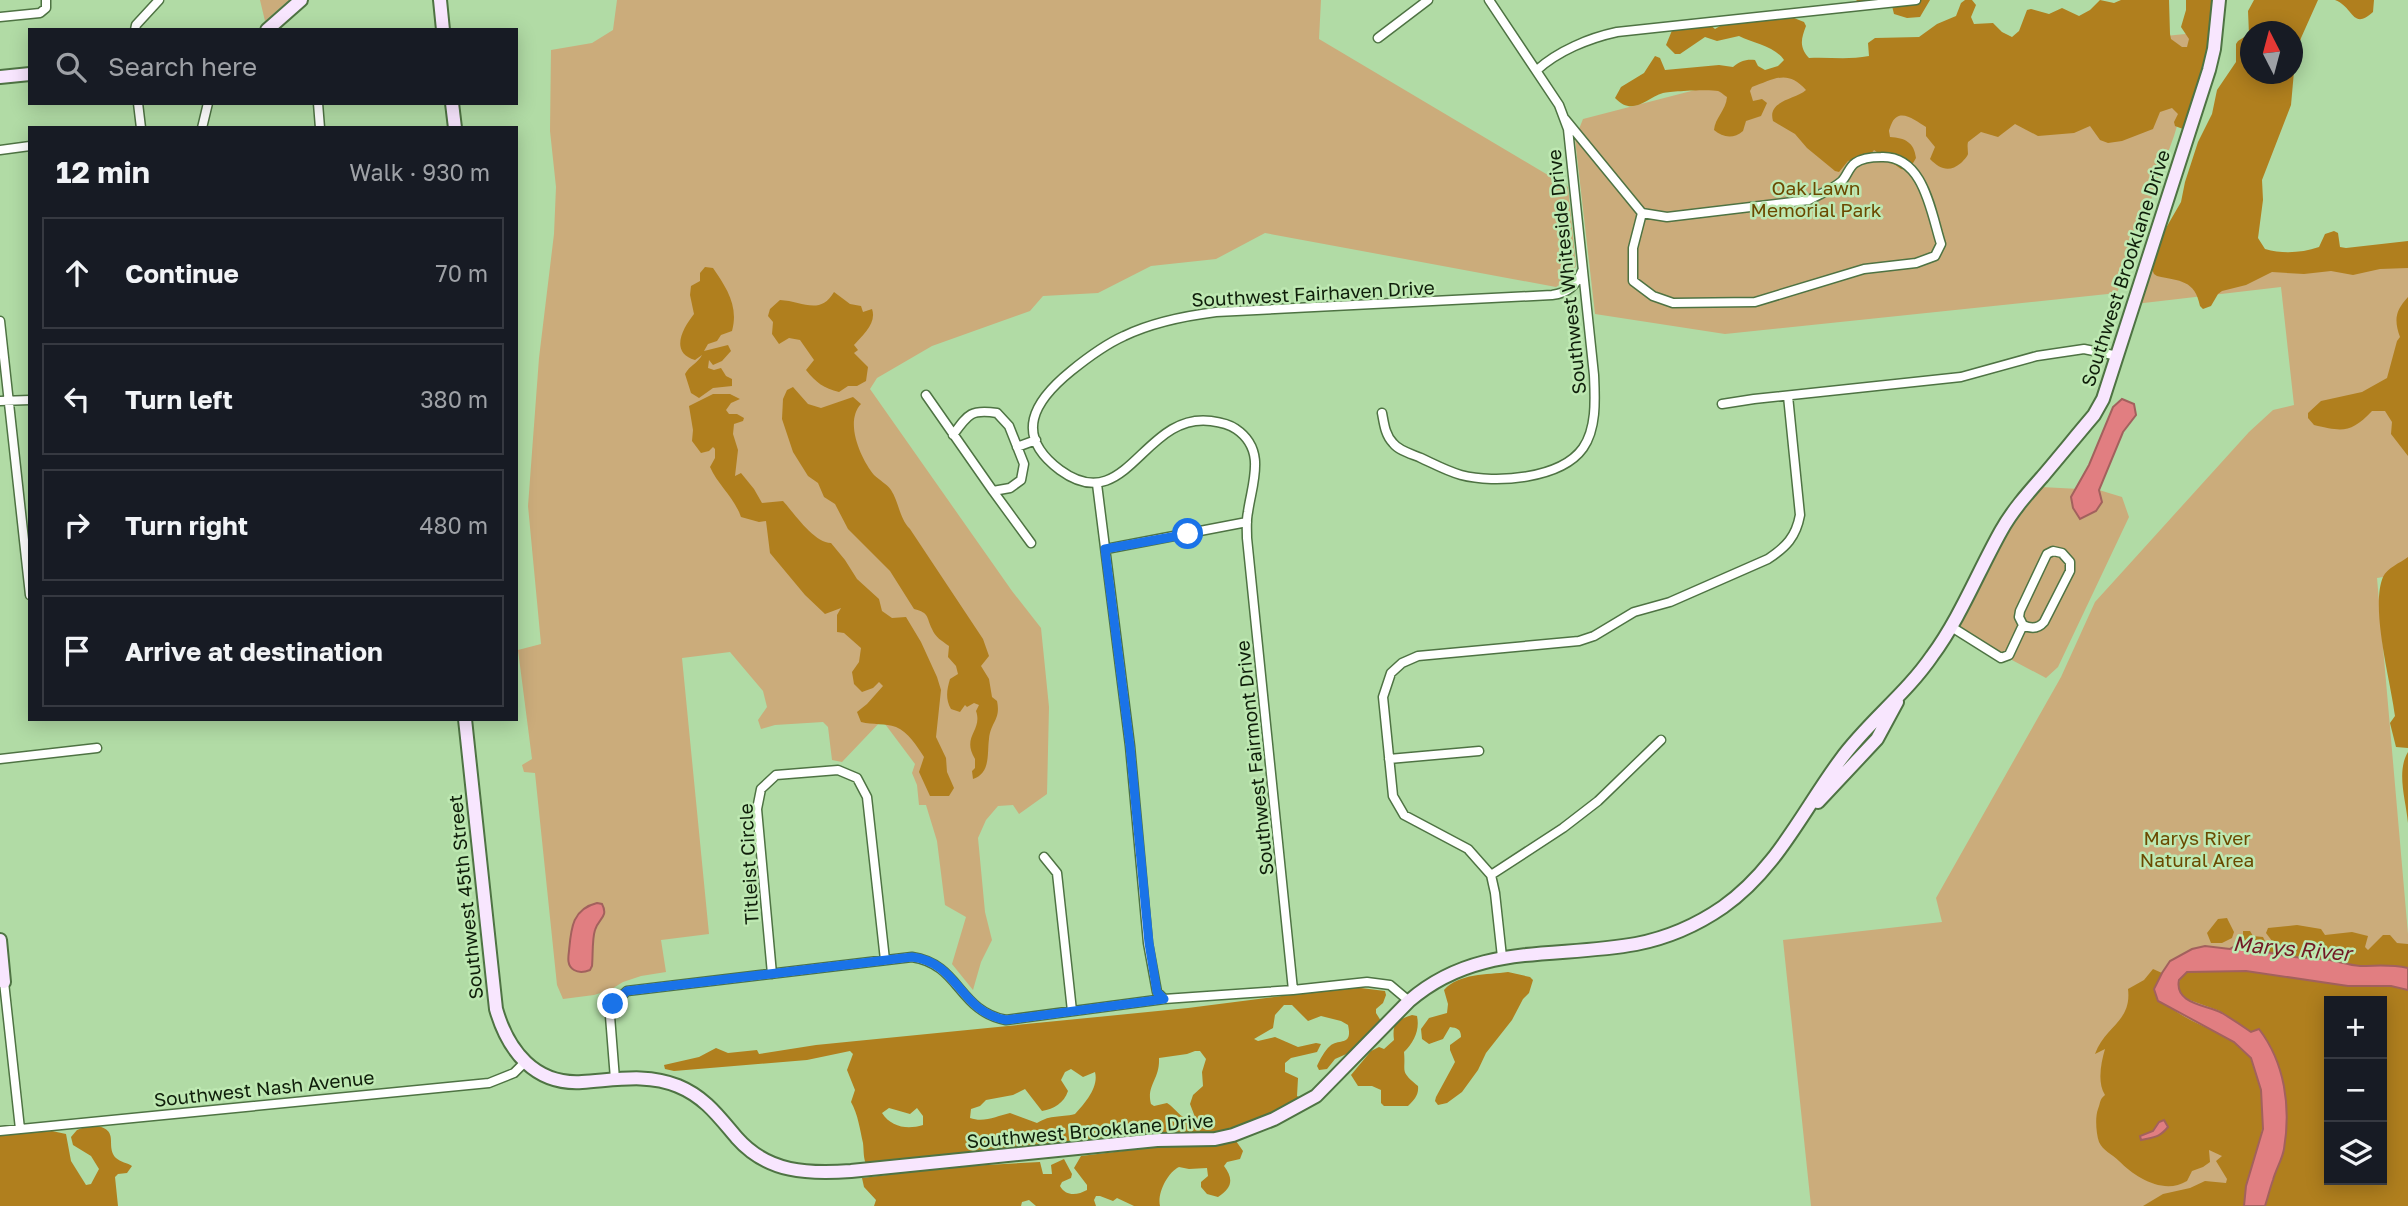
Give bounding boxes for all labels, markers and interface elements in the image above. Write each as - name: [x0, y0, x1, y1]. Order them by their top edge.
- north arrow: [2240, 21, 2303, 84]
- search box: [28, 28, 518, 105]
- icon: search: [52, 48, 90, 86]
- text: Search here: [108, 51, 257, 82]
- street label: Southwest Brooklane Drive: [2076, 147, 2174, 389]
- street label: Southwest Whiteside Drive: [1542, 148, 1590, 396]
- text: 12 min: [56, 154, 150, 190]
- text: Walk · 930 m: [349, 158, 490, 186]
- park label: Oak Lawn Memorial Park: [1751, 176, 1882, 221]
- icon: ahead: [58, 254, 96, 292]
- text: Continue: [125, 258, 239, 289]
- text: 70 m: [435, 259, 488, 287]
- street label: Southwest Fairhaven Drive: [1191, 275, 1435, 311]
- icon: left: [58, 380, 96, 418]
- text: Turn left: [125, 384, 233, 415]
- text: 380 m: [420, 385, 488, 413]
- icon: right: [58, 506, 96, 544]
- text: Turn right: [125, 510, 248, 541]
- text: 480 m: [420, 511, 488, 539]
- route start: [1172, 518, 1203, 549]
- icon: arrive: [58, 632, 96, 670]
- text: Arrive at destination: [125, 636, 383, 667]
- street label: Southwest Fairmont Drive: [1230, 639, 1278, 877]
- street label: Southwest 45th Street: [443, 794, 487, 1000]
- street label: Titleist Circle: [733, 803, 763, 925]
- park label: Marys River Natural Area: [2140, 826, 2254, 871]
- water label: Marys River: [2232, 930, 2355, 966]
- route end: [597, 988, 628, 1019]
- map controls: [2324, 996, 2387, 1185]
- button: +: [2324, 996, 2387, 1059]
- button: −: [2324, 1059, 2387, 1122]
- street label: Southwest Nash Avenue: [153, 1065, 375, 1111]
- street label: Southwest Brooklane Drive: [966, 1108, 1214, 1152]
- button: layers: [2324, 1122, 2387, 1185]

